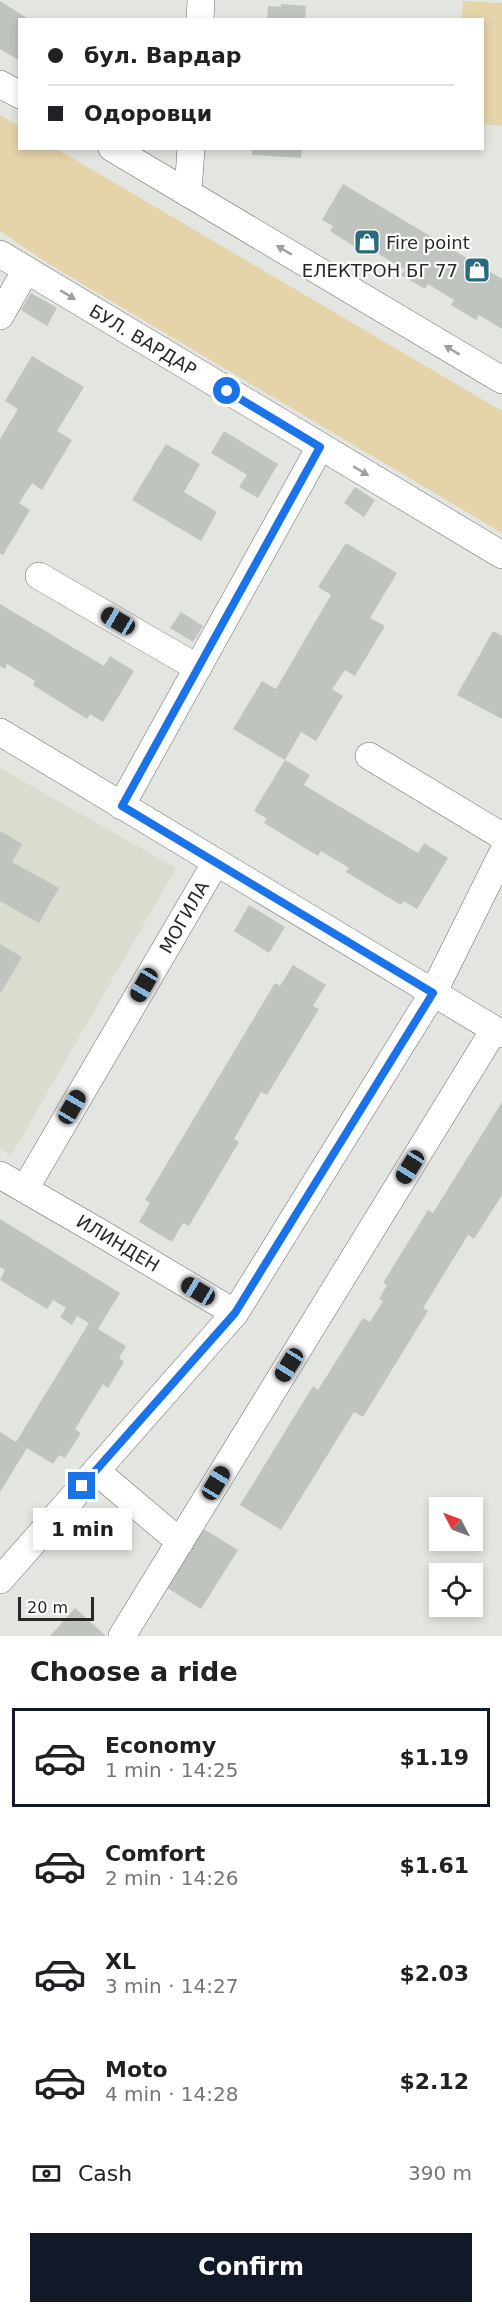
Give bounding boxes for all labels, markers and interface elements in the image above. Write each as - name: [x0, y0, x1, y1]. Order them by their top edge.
- text: бул. Вардар: [84, 43, 242, 68]
- text: Одоровци: [84, 101, 212, 126]
- shop icon: Fire point: [352, 227, 382, 257]
- place label: Fire point: [386, 232, 470, 253]
- one-way arrow: [276, 245, 292, 256]
- shop icon: ЕЛЕКТРОН БГ 77: [462, 255, 492, 285]
- place label: ЕЛЕКТРОН БГ 77: [302, 260, 458, 281]
- one-way arrow: [60, 290, 76, 301]
- street label: БУЛ. ВАРДАР: [86, 300, 200, 380]
- one-way arrow: [443, 345, 460, 355]
- route start: [213, 377, 240, 404]
- one-way arrow: [353, 466, 369, 477]
- car: [98, 604, 138, 638]
- street label: МОГИЛА: [155, 877, 213, 957]
- car: [127, 965, 161, 1005]
- car: [55, 1087, 89, 1127]
- car: [393, 1147, 427, 1187]
- street label: ИЛИНДЕН: [73, 1210, 163, 1276]
- car: [178, 1274, 218, 1308]
- car: [272, 1345, 306, 1385]
- car: [199, 1463, 233, 1503]
- route end: [68, 1472, 95, 1499]
- north arrow: [429, 1497, 483, 1551]
- map controls: [429, 1497, 483, 1617]
- callout: 1 min: [32, 1507, 132, 1549]
- text: 1 min: [51, 1517, 114, 1541]
- button: locate: [429, 1563, 483, 1617]
- scale bar: [18, 1594, 94, 1622]
- text: 20 m: [27, 1598, 68, 1617]
- text: Choose a ride: [30, 1656, 238, 1687]
- icon: car: [33, 1731, 87, 1785]
- text: Economy: [105, 1733, 216, 1758]
- text: $1.19: [399, 1745, 469, 1770]
- text: 1 min · 14:25: [105, 1758, 239, 1782]
- icon: car: [33, 1839, 87, 1893]
- text: Comfort: [105, 1841, 205, 1866]
- text: $1.61: [399, 1853, 469, 1878]
- text: 2 min · 14:26: [105, 1866, 239, 1890]
- icon: car: [33, 1947, 87, 2001]
- text: XL: [105, 1949, 136, 1974]
- text: $2.03: [399, 1961, 469, 1986]
- text: 3 min · 14:27: [105, 1974, 239, 1998]
- icon: car: [33, 2055, 87, 2109]
- text: Moto: [105, 2057, 168, 2082]
- text: $2.12: [399, 2069, 469, 2094]
- text: 4 min · 14:28: [105, 2082, 239, 2106]
- icon: cash: [30, 2157, 63, 2190]
- text: Cash: [78, 2161, 132, 2186]
- text: 390 m: [408, 2161, 472, 2185]
- button: Confirm: [30, 2233, 472, 2302]

